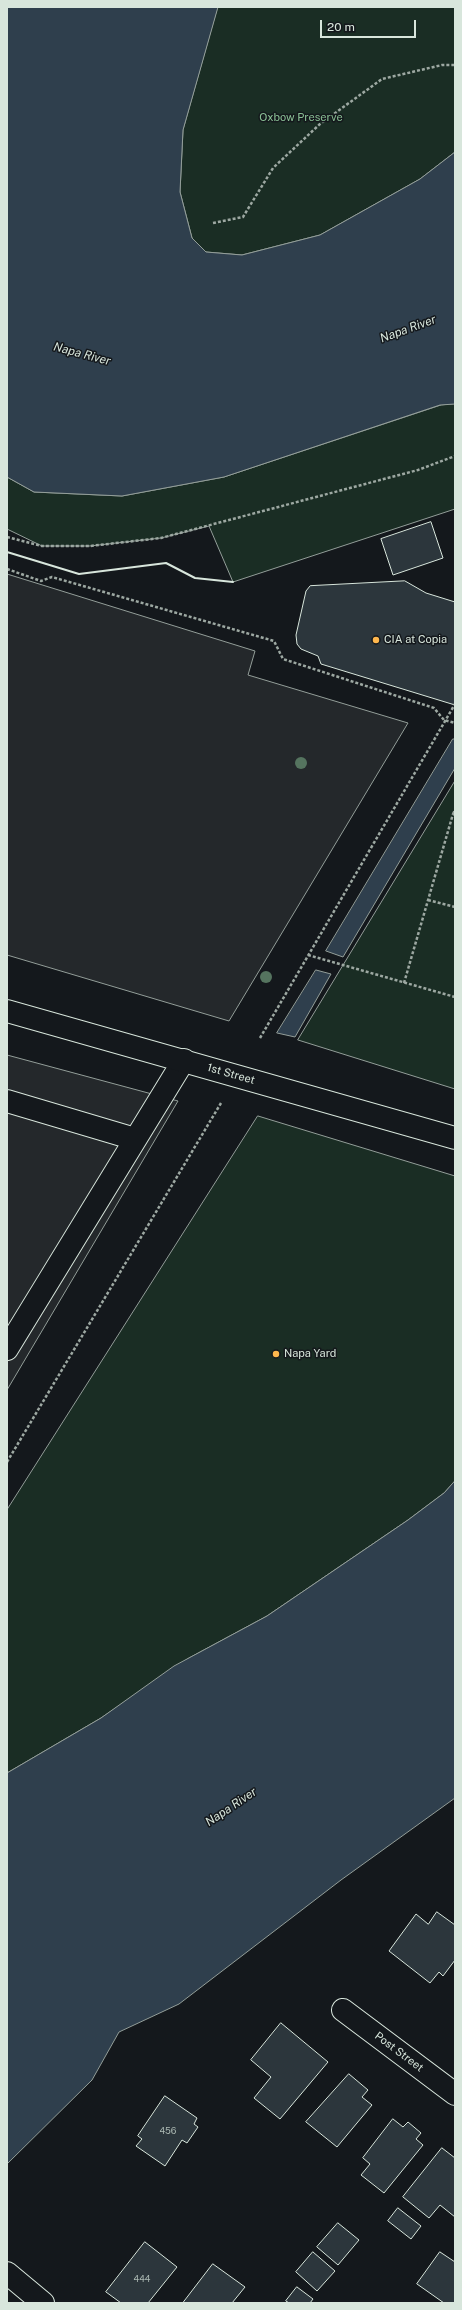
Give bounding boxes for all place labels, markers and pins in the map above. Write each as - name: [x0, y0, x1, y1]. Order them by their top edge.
- place label: CIA at Copia: [384, 633, 447, 647]
- marker: CIA at Copia: [371, 635, 381, 645]
- place label: Napa Yard: [284, 1347, 336, 1361]
- marker: Napa Yard: [271, 1349, 281, 1359]

